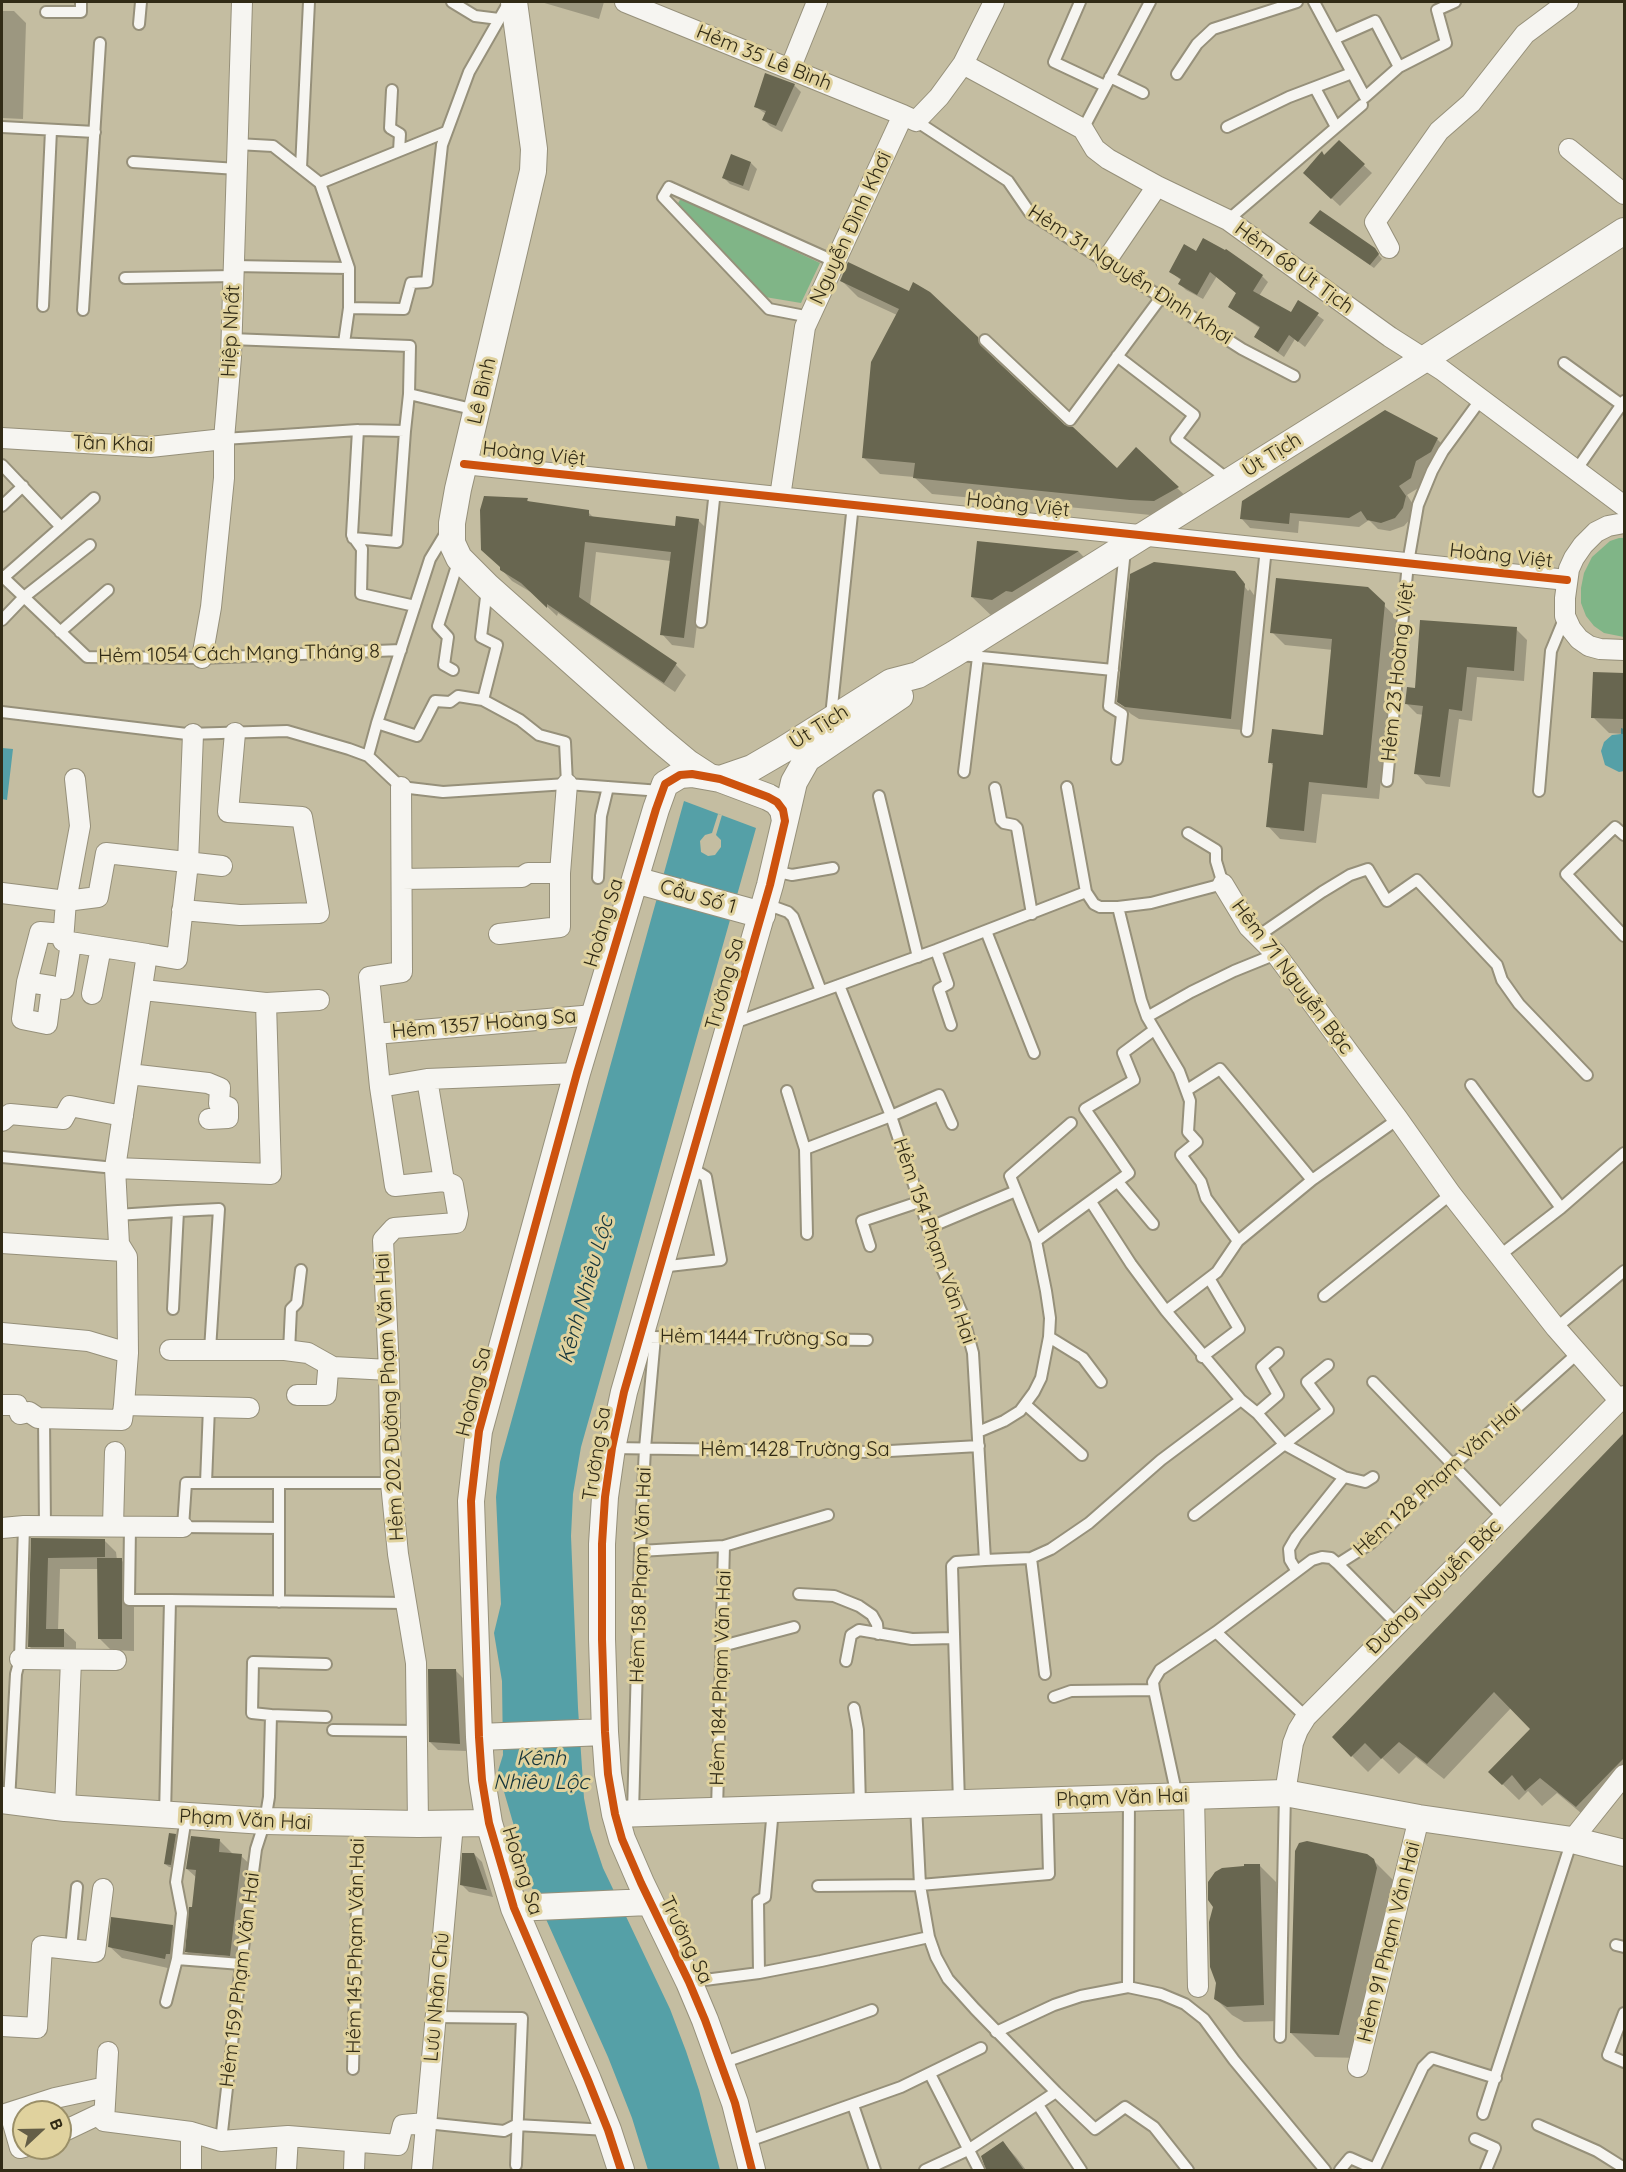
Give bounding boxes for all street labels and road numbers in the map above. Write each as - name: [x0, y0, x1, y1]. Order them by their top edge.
- street label: Hẻm 35 Lê Bình: [693, 20, 835, 96]
- street label: Nguyễn Đình Khơi: [805, 148, 897, 308]
- street label: Hẻm 31 Nguyễn Đình Khơi: [1023, 200, 1237, 350]
- street label: Hẻm 68 Út Tịch: [1230, 217, 1358, 319]
- street label: Hiệp Nhất: [217, 284, 245, 378]
- street label: Lê Bình: [463, 355, 501, 427]
- street label: Út Tịch: [1238, 428, 1306, 482]
- street label: Tân Khai: [72, 431, 154, 457]
- street label: Hoàng Việt: [481, 437, 587, 471]
- street label: Hoàng Việt: [965, 488, 1071, 522]
- street label: Hoàng Việt: [1448, 539, 1554, 573]
- street label: Hẻm 23 Hoàng Việt: [1377, 581, 1419, 763]
- street label: Hẻm 1054 Cách Mạng Tháng 8: [98, 640, 380, 668]
- street label: Út Tịch: [785, 700, 853, 754]
- street label: Cầu Số 1: [657, 875, 739, 919]
- street label: Hoàng Sa: [579, 876, 629, 970]
- street label: Hẻm 71 Nguyễn Bặc: [1226, 895, 1358, 1059]
- street label: Trường Sa: [700, 935, 750, 1033]
- street label: Hẻm 1357 Hoàng Sa: [391, 1004, 577, 1044]
- street label: Hẻm 154 Phạm Văn Hai: [888, 1135, 980, 1347]
- street label: Hẻm 202 Đường Phạm Văn Hai: [370, 1252, 410, 1542]
- street label: Hẻm 1444 Trường Sa: [660, 1324, 848, 1352]
- street label: Hoàng Sa: [451, 1345, 497, 1439]
- street label: Hẻm 128 Phạm Văn Hai: [1349, 1399, 1525, 1561]
- street label: Trường Sa: [578, 1405, 616, 1503]
- street label: Hẻm 1428 Trường Sa: [700, 1438, 890, 1462]
- street label: Hẻm 158 Phạm Văn Hai: [625, 1467, 657, 1683]
- street label: Đường Nguyễn Bặc: [1362, 1515, 1506, 1659]
- street label: Hẻm 184 Phạm Văn Hai: [705, 1570, 737, 1786]
- street label: Phạm Văn Hai: [1056, 1784, 1188, 1812]
- street label: Phạm Văn Hai: [178, 1805, 312, 1835]
- street label: Hoàng Sa: [496, 1824, 548, 1918]
- street label: Hẻm 145 Phạm Văn Hai: [342, 1838, 370, 2054]
- street label: Hẻm 91 Phạm Văn Hai: [1352, 1839, 1426, 2045]
- street label: Hẻm 159 Phạm Văn Hai: [215, 1871, 265, 2089]
- street label: Trường Sa: [654, 1892, 718, 1988]
- street label: Lưu Nhân Chú: [419, 1931, 455, 2063]

